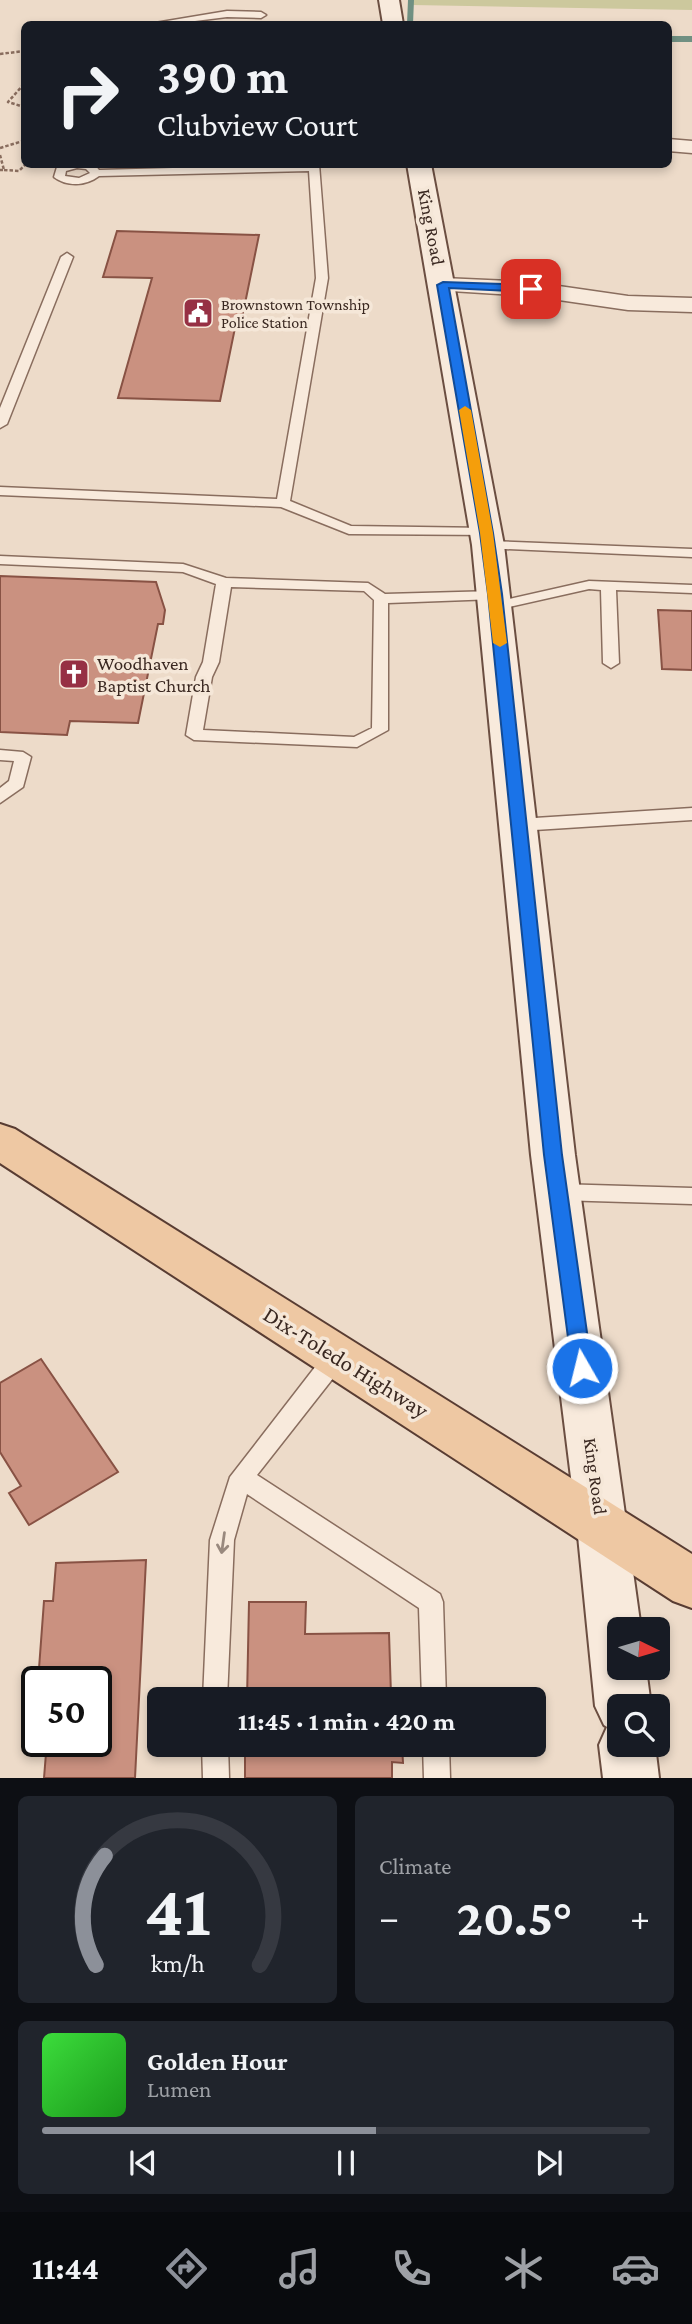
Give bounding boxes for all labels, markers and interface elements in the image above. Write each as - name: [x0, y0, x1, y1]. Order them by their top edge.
- icon: right: [42, 49, 133, 140]
- text: 390 m: [157, 49, 288, 104]
- text: Clubview Court: [157, 107, 358, 143]
- street label: King Road: [414, 187, 449, 267]
- pin: [501, 259, 561, 319]
- icon: arrive: [512, 270, 550, 308]
- public building icon: Brownstown Township Police Station: [181, 296, 215, 330]
- place label: Brownstown Township Police Station: [221, 296, 370, 331]
- place label: Woodhaven Baptist Church: [97, 653, 211, 696]
- church icon: Woodhaven Baptist Church: [57, 657, 91, 691]
- street label: Dix-Toledo Highway: [259, 1301, 433, 1423]
- position arrow: [545, 1331, 619, 1405]
- street label: King Road: [580, 1436, 611, 1516]
- one-way arrow: [216, 1531, 229, 1554]
- north arrow: [607, 1617, 670, 1680]
- map controls: [607, 1617, 670, 1757]
- speed limit sign: 50: [21, 1666, 112, 1757]
- button: search: [607, 1694, 670, 1757]
- text: 11:45 · 1 min · 420 m: [238, 1707, 455, 1736]
- text: Climate: [379, 1853, 451, 1879]
- text: 41: [144, 1871, 211, 1952]
- text: 20.5°: [457, 1888, 572, 1946]
- text: −: [379, 1896, 399, 1938]
- text: +: [630, 1896, 650, 1938]
- text: km/h: [151, 1950, 204, 1977]
- text: Golden Hour: [147, 2047, 288, 2076]
- text: Lumen: [147, 2076, 211, 2102]
- icon: previous: [124, 2144, 162, 2182]
- icon: pause: [327, 2144, 365, 2182]
- icon: next: [530, 2144, 568, 2182]
- icon: directions: [162, 2244, 211, 2293]
- icon: music: [275, 2244, 324, 2293]
- icon: phone: [387, 2244, 436, 2293]
- icon: climate: [499, 2244, 548, 2293]
- icon: car: [611, 2244, 660, 2293]
- text: 11:44: [32, 2250, 99, 2286]

